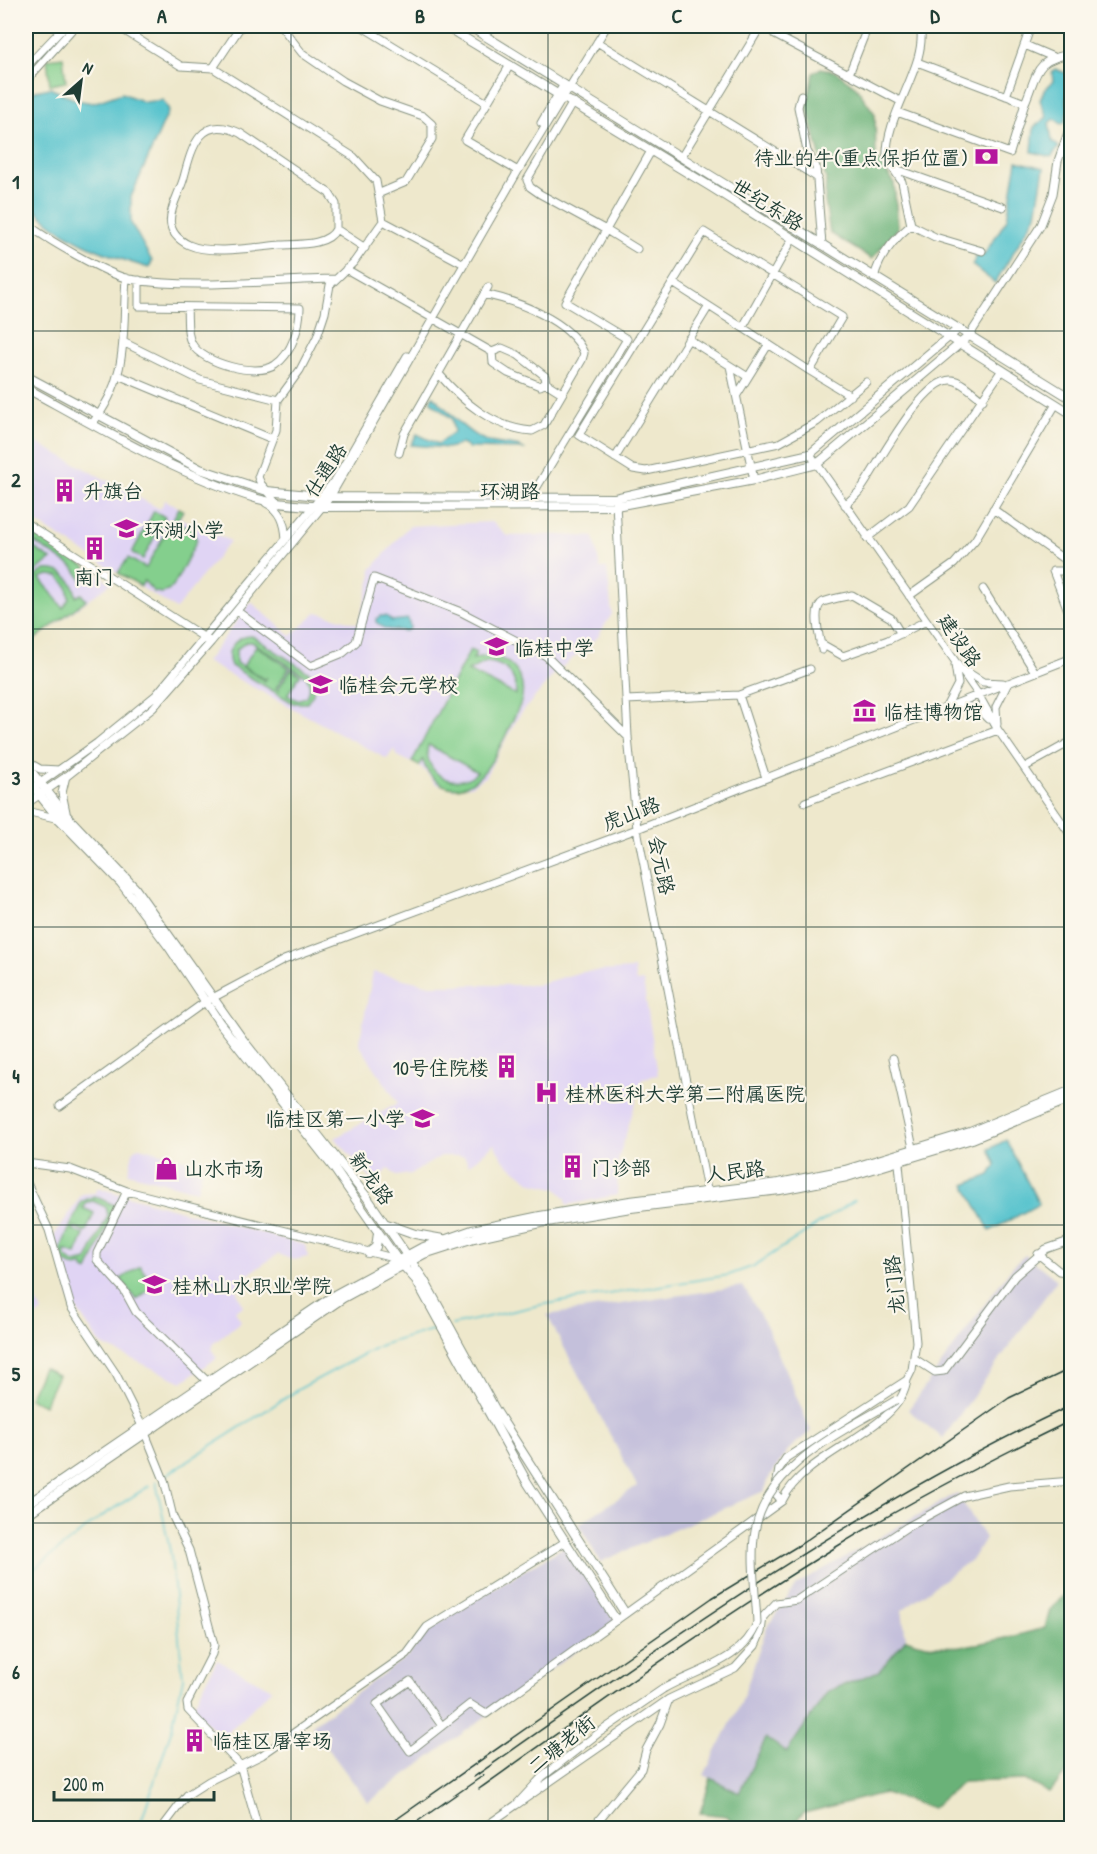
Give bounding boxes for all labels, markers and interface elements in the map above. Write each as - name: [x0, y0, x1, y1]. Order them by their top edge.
- text: A: [157, 2, 167, 29]
- text: B: [415, 2, 425, 29]
- text: C: [672, 2, 683, 29]
- text: D: [930, 2, 940, 29]
- north arrow: [51, 51, 111, 111]
- text: N: [79, 56, 97, 80]
- place label: 待业的牛(重点保护位置): [754, 144, 968, 171]
- bank icon: 待业的牛(重点保护位置): [973, 144, 999, 170]
- text: 1: [12, 168, 20, 195]
- street label: 世纪东路: [727, 171, 810, 237]
- street label: 仕通路: [297, 437, 353, 503]
- text: 2: [11, 466, 21, 493]
- building icon: 升旗台: [52, 477, 78, 503]
- place label: 升旗台: [83, 477, 143, 504]
- street label: 环湖路: [480, 477, 541, 504]
- school or university icon: 环湖小学: [113, 516, 139, 542]
- place label: 环湖小学: [144, 516, 224, 543]
- building icon: 南门: [81, 535, 107, 561]
- place label: 南门: [74, 563, 114, 590]
- street label: 建设路: [932, 608, 989, 673]
- school or university icon: 临桂中学: [483, 634, 509, 660]
- place label: 临桂中学: [514, 634, 594, 661]
- school or university icon: 临桂会元学校: [307, 671, 333, 697]
- place label: 临桂会元学校: [338, 671, 458, 698]
- museum icon: 临桂博物馆: [852, 698, 878, 724]
- place label: 临桂博物馆: [883, 698, 983, 725]
- text: 3: [12, 764, 21, 791]
- street label: 虎山路: [598, 789, 665, 836]
- street label: 会元路: [643, 833, 682, 898]
- place label: 10号住院楼: [393, 1054, 489, 1081]
- building icon: 10号住院楼: [494, 1054, 520, 1080]
- text: 4: [12, 1062, 20, 1089]
- hospital icon: 桂林医科大学第二附属医院: [534, 1080, 560, 1106]
- place label: 桂林医科大学第二附属医院: [565, 1080, 805, 1107]
- place label: 临桂区第一小学: [265, 1105, 405, 1132]
- school or university icon: 临桂区第一小学: [410, 1105, 436, 1131]
- street label: 新龙路: [343, 1146, 401, 1211]
- building icon: 门诊部: [560, 1154, 586, 1180]
- place label: 门诊部: [591, 1154, 651, 1181]
- street label: 人民路: [704, 1154, 767, 1188]
- shop icon: 山水市场: [153, 1155, 179, 1181]
- place label: 山水市场: [184, 1155, 264, 1182]
- street label: 龙门路: [877, 1253, 911, 1316]
- school or university icon: 桂林山水职业学院: [141, 1272, 167, 1298]
- place label: 桂林山水职业学院: [172, 1272, 332, 1299]
- text: 5: [12, 1360, 21, 1387]
- text: 6: [12, 1658, 20, 1685]
- street label: 二塘老街: [521, 1708, 601, 1780]
- building icon: 临桂区屠宰场: [181, 1727, 207, 1753]
- place label: 临桂区屠宰场: [212, 1727, 332, 1754]
- scale bar: [54, 1764, 214, 1802]
- text: 200 m: [63, 1772, 104, 1797]

